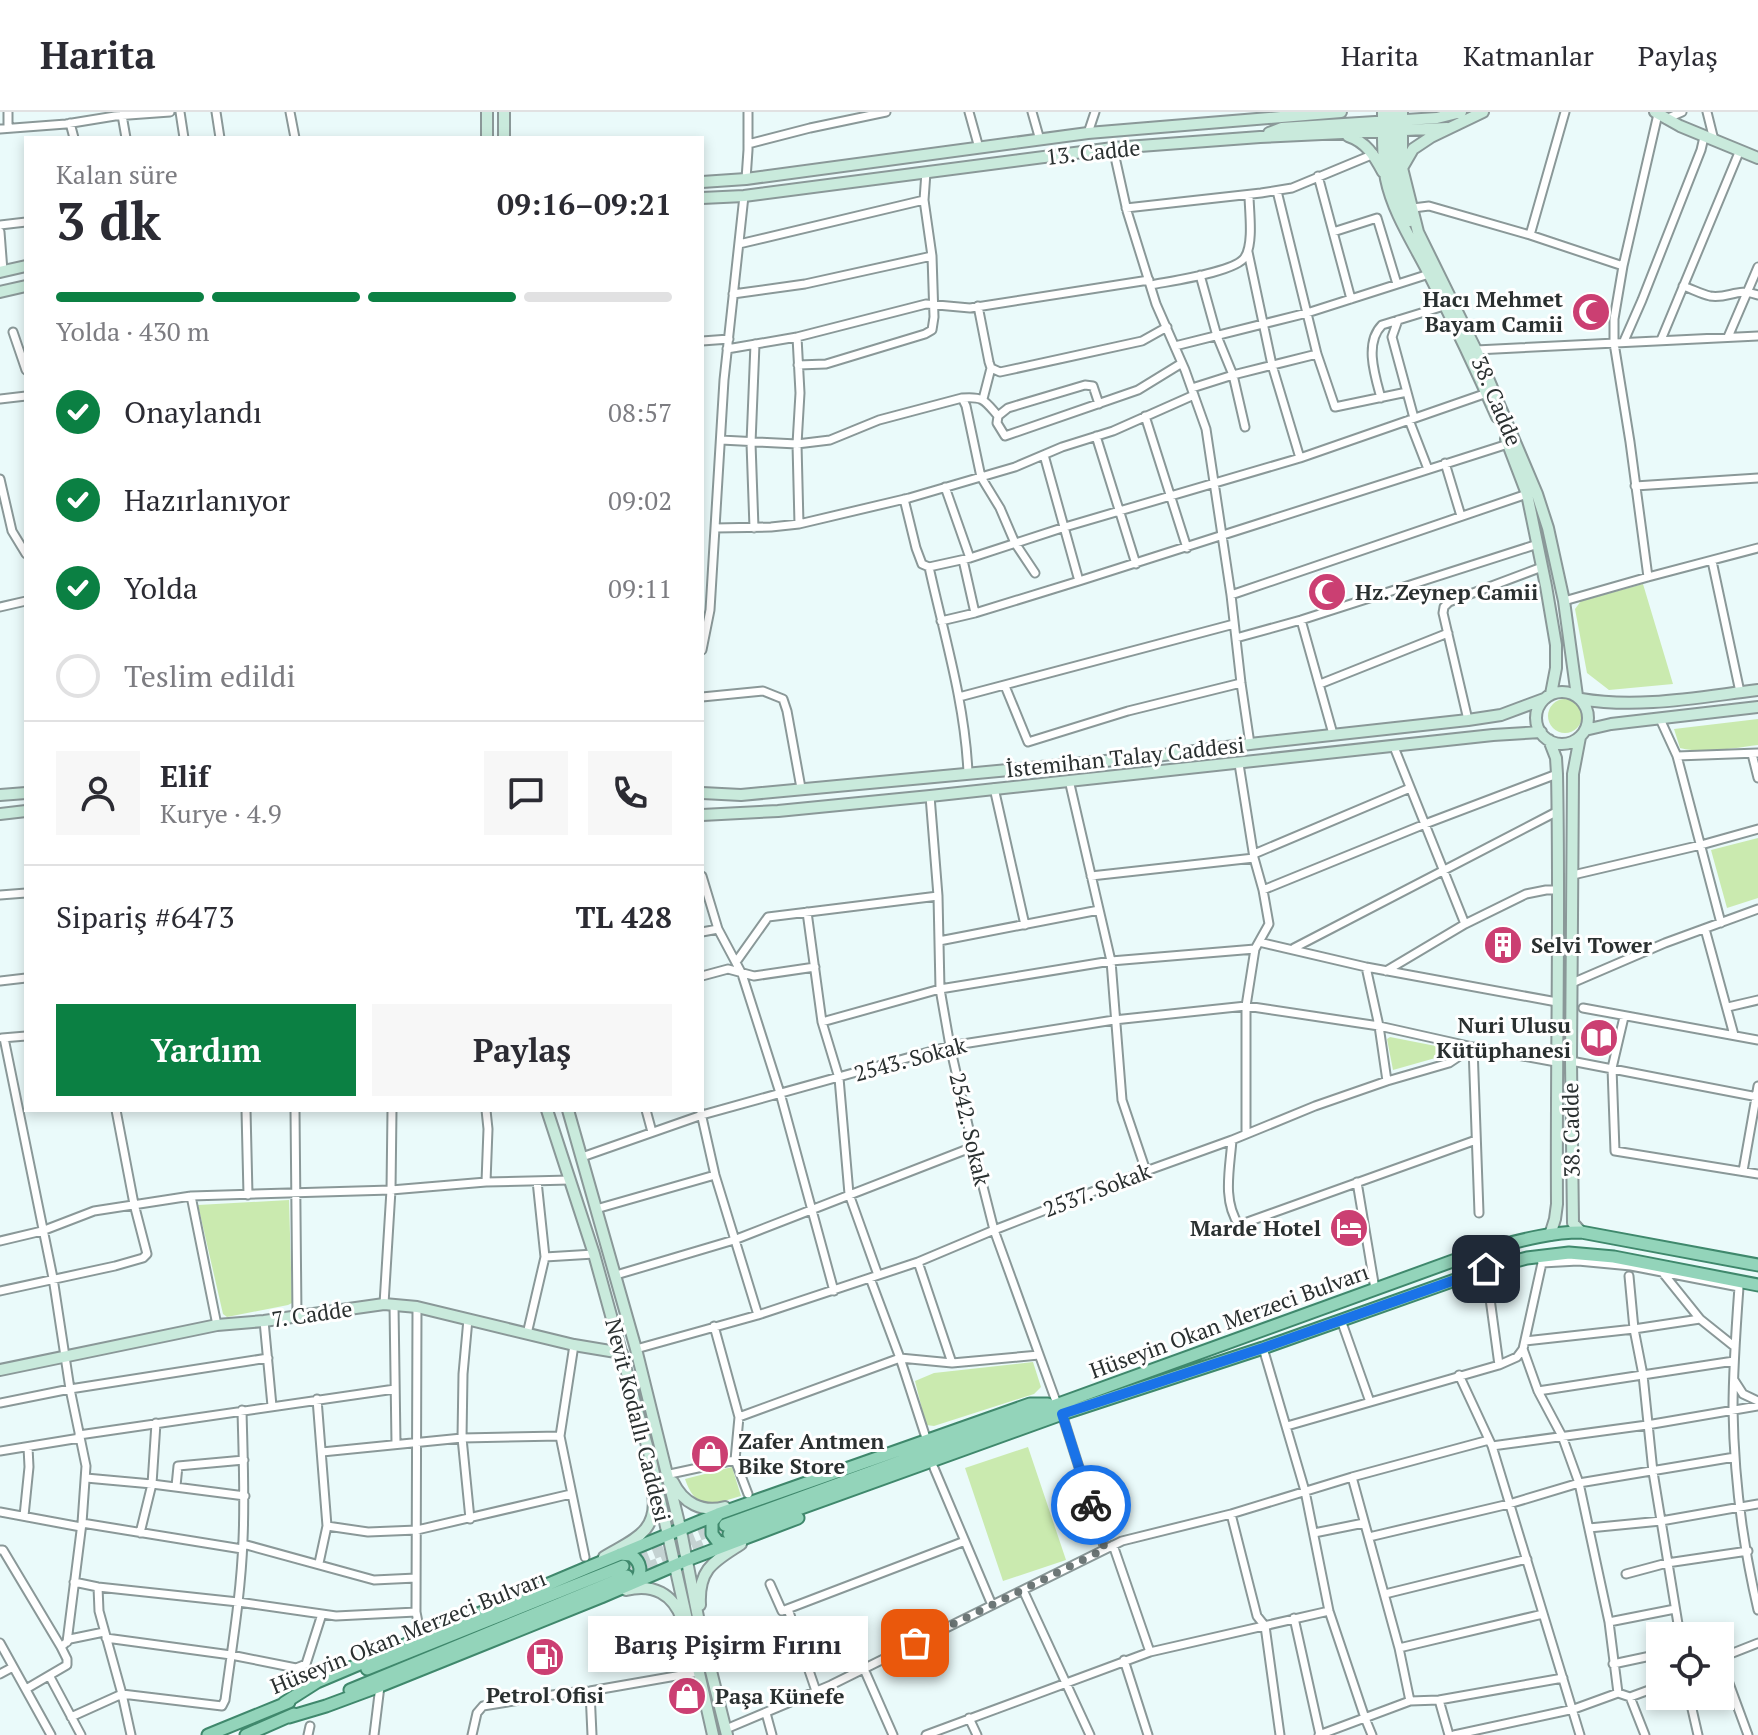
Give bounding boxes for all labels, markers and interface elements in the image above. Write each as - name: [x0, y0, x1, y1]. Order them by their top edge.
- text: Harita: [40, 30, 156, 80]
- text: Harita: [1341, 37, 1419, 74]
- text: Katmanlar: [1463, 37, 1594, 74]
- text: Paylaş: [1638, 37, 1718, 74]
- street label: 13. Cadde: [1044, 132, 1142, 171]
- text: Kalan süre: [56, 157, 178, 191]
- text: 09:16–09:21: [497, 184, 672, 224]
- text: 3 dk: [56, 186, 161, 255]
- place label: Hacı Mehmet Bayam Camii: [1423, 284, 1563, 338]
- mosque icon: Hacı Mehmet Bayam Camii: [1570, 291, 1612, 333]
- text: Yolda · 430 m: [56, 314, 209, 348]
- street label: 38. Cadde: [1466, 351, 1529, 450]
- icon: check: [56, 390, 100, 434]
- text: Onaylandı: [124, 392, 262, 432]
- text: 08:57: [608, 395, 672, 429]
- icon: check: [56, 478, 100, 522]
- text: Hazırlanıyor: [124, 480, 290, 520]
- text: 09:02: [608, 483, 672, 517]
- icon: check: [56, 566, 100, 610]
- text: Yolda: [124, 568, 198, 608]
- text: 09:11: [608, 571, 672, 605]
- mosque icon: Hz. Zeynep Camii: [1306, 571, 1348, 613]
- place label: Hz. Zeynep Camii: [1355, 577, 1538, 606]
- text: Teslim edildi: [124, 656, 295, 696]
- street label: İstemihan Talay Caddesi: [1004, 730, 1246, 783]
- button: person: [56, 751, 140, 835]
- button: chat: [484, 751, 568, 835]
- button: phone: [588, 751, 672, 835]
- text: Elif: [160, 756, 209, 796]
- text: Kurye · 4.9: [160, 796, 282, 830]
- text: Sipariş #6473: [56, 897, 235, 937]
- text: TL 428: [576, 897, 672, 937]
- building icon: Selvi Tower: [1482, 924, 1524, 966]
- place label: Selvi Tower: [1531, 930, 1653, 959]
- button: Yardım: [56, 1004, 356, 1096]
- button: Paylaş: [372, 1004, 672, 1096]
- place label: Nuri Ulusu Kütüphanesi: [1436, 1010, 1571, 1064]
- library icon: Nuri Ulusu Kütüphanesi: [1578, 1017, 1620, 1059]
- street label: 2543. Sokak: [850, 1029, 970, 1087]
- street label: 2542. Sokak: [943, 1069, 998, 1189]
- street label: 38. Cadde: [1555, 1082, 1586, 1178]
- street label: 2537. Sokak: [1039, 1156, 1155, 1223]
- hotel icon: Marde Hotel: [1328, 1207, 1370, 1249]
- place label: Marde Hotel: [1190, 1213, 1321, 1242]
- pin: [1452, 1235, 1520, 1303]
- icon: home: [1464, 1247, 1508, 1291]
- street label: Hüseyin Okan Merzeci Bulvarı: [1085, 1257, 1372, 1385]
- street label: 7. Cadde: [270, 1294, 354, 1333]
- street label: Nevit Kodallı Caddesi: [599, 1315, 678, 1525]
- place label: Zafer Antmen Bike Store: [738, 1426, 884, 1480]
- shop icon: Zafer Antmen Bike Store: [689, 1433, 731, 1475]
- courier: [1051, 1465, 1131, 1545]
- icon: bike: [1069, 1483, 1113, 1527]
- street label: Hüseyin Okan Merzeci Bulvarı: [266, 1563, 550, 1700]
- pin: [881, 1609, 949, 1677]
- callout: Barış Pişirm Fırını: [587, 1615, 867, 1671]
- icon: bag: [893, 1621, 937, 1665]
- map controls: [1646, 1622, 1734, 1710]
- button: locate: [1646, 1622, 1734, 1710]
- text: Barış Pişirm Fırını: [614, 1627, 842, 1661]
- fuel station icon: Petrol Ofisi: [524, 1636, 566, 1678]
- shop icon: Paşa Künefe: [666, 1675, 708, 1717]
- place label: Petrol Ofisi: [486, 1680, 604, 1709]
- place label: Paşa Künefe: [715, 1681, 845, 1710]

